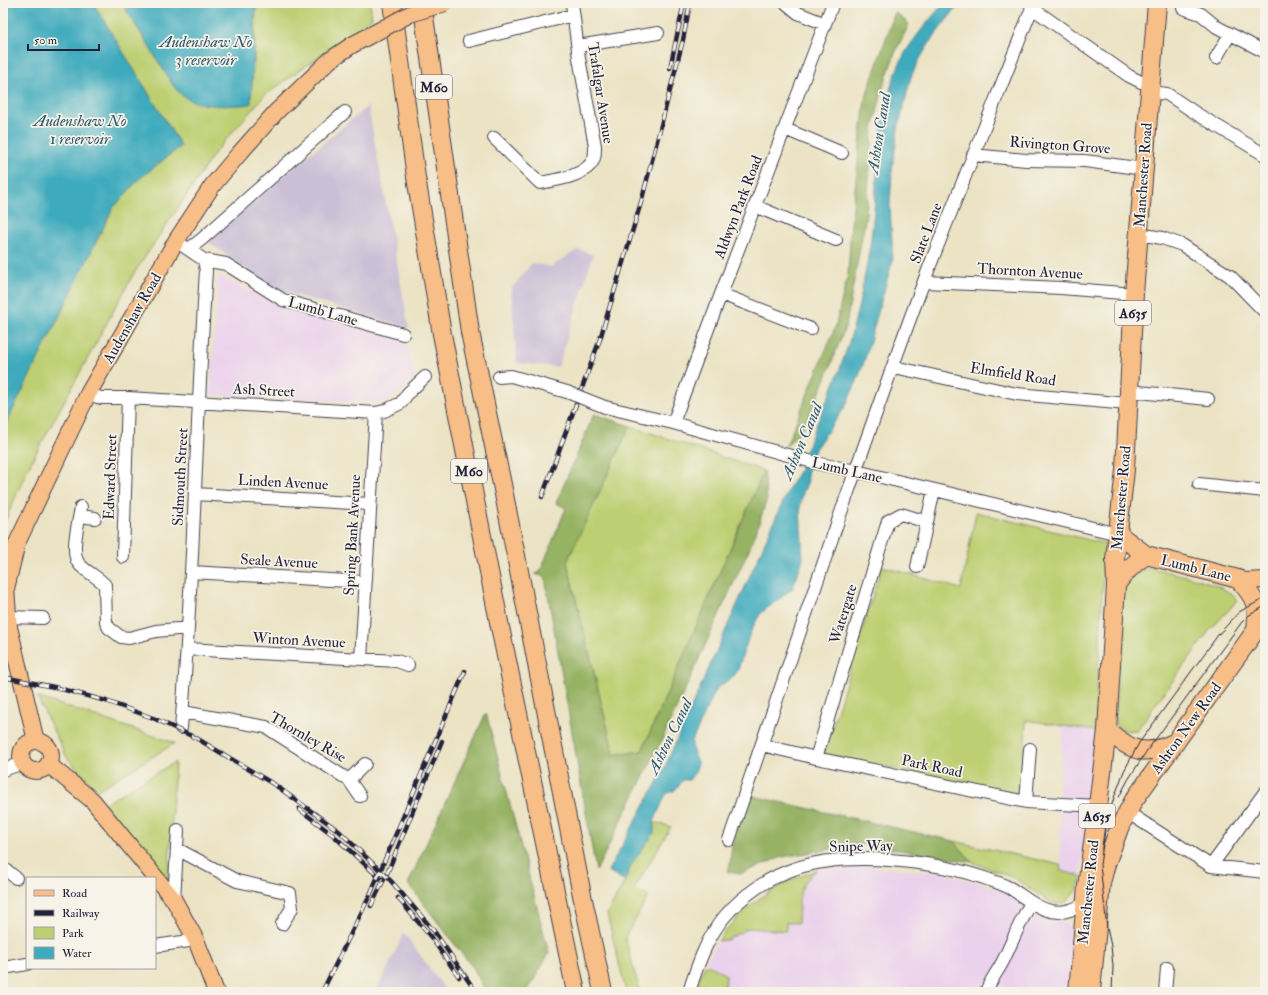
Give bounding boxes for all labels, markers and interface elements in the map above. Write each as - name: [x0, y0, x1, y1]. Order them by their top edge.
- scale bar: [28, 26, 99, 52]
- water label: Audenshaw No 3 reservoir: [157, 32, 253, 70]
- text: 50 m: [34, 33, 58, 48]
- street label: Trafalgar Avenue: [583, 41, 618, 145]
- road number: M60: [416, 75, 452, 99]
- water label: Ashton Canal: [862, 90, 895, 177]
- water label: Audenshaw No 1 reservoir: [31, 111, 127, 149]
- street label: Manchester Road: [1130, 121, 1157, 228]
- street label: Rivington Grove: [1009, 132, 1111, 158]
- street label: Aldwyn Park Road: [710, 152, 767, 262]
- street label: Slate Lane: [906, 200, 947, 266]
- street label: Thornton Avenue: [977, 259, 1083, 284]
- street label: Audenshaw Road: [98, 269, 166, 368]
- street label: Lumb Lane: [286, 292, 360, 331]
- road number: A635: [1115, 301, 1151, 325]
- street label: Elmfield Road: [969, 358, 1058, 391]
- street label: Ash Street: [232, 379, 295, 402]
- water label: Ashton Canal: [776, 399, 828, 485]
- street label: Sidmouth Street: [168, 427, 193, 527]
- street label: Edward Street: [100, 434, 121, 520]
- street label: Manchester Road: [1107, 444, 1136, 551]
- street label: Lumb Lane: [810, 453, 884, 488]
- road number: M60: [451, 459, 487, 483]
- street label: Linden Avenue: [237, 471, 329, 494]
- street label: Spring Bank Avenue: [340, 474, 366, 596]
- street label: Seale Avenue: [240, 550, 318, 573]
- street label: Lumb Lane: [1159, 551, 1233, 586]
- street label: Watergate: [825, 582, 862, 647]
- street label: Winton Avenue: [251, 629, 346, 652]
- street label: Ashton New Road: [1146, 678, 1226, 779]
- water label: Ashton Canal: [642, 694, 697, 779]
- street label: Thornley Rise: [266, 708, 350, 767]
- street label: Park Road: [900, 751, 965, 782]
- road number: A635: [1079, 804, 1115, 828]
- street label: Snipe Way: [829, 836, 893, 858]
- street label: Manchester Road: [1074, 838, 1103, 945]
- legend: [26, 877, 156, 969]
- text: Road: [62, 886, 87, 901]
- text: Railway: [62, 906, 100, 921]
- text: Park: [62, 926, 84, 941]
- text: Water: [61, 946, 92, 961]

